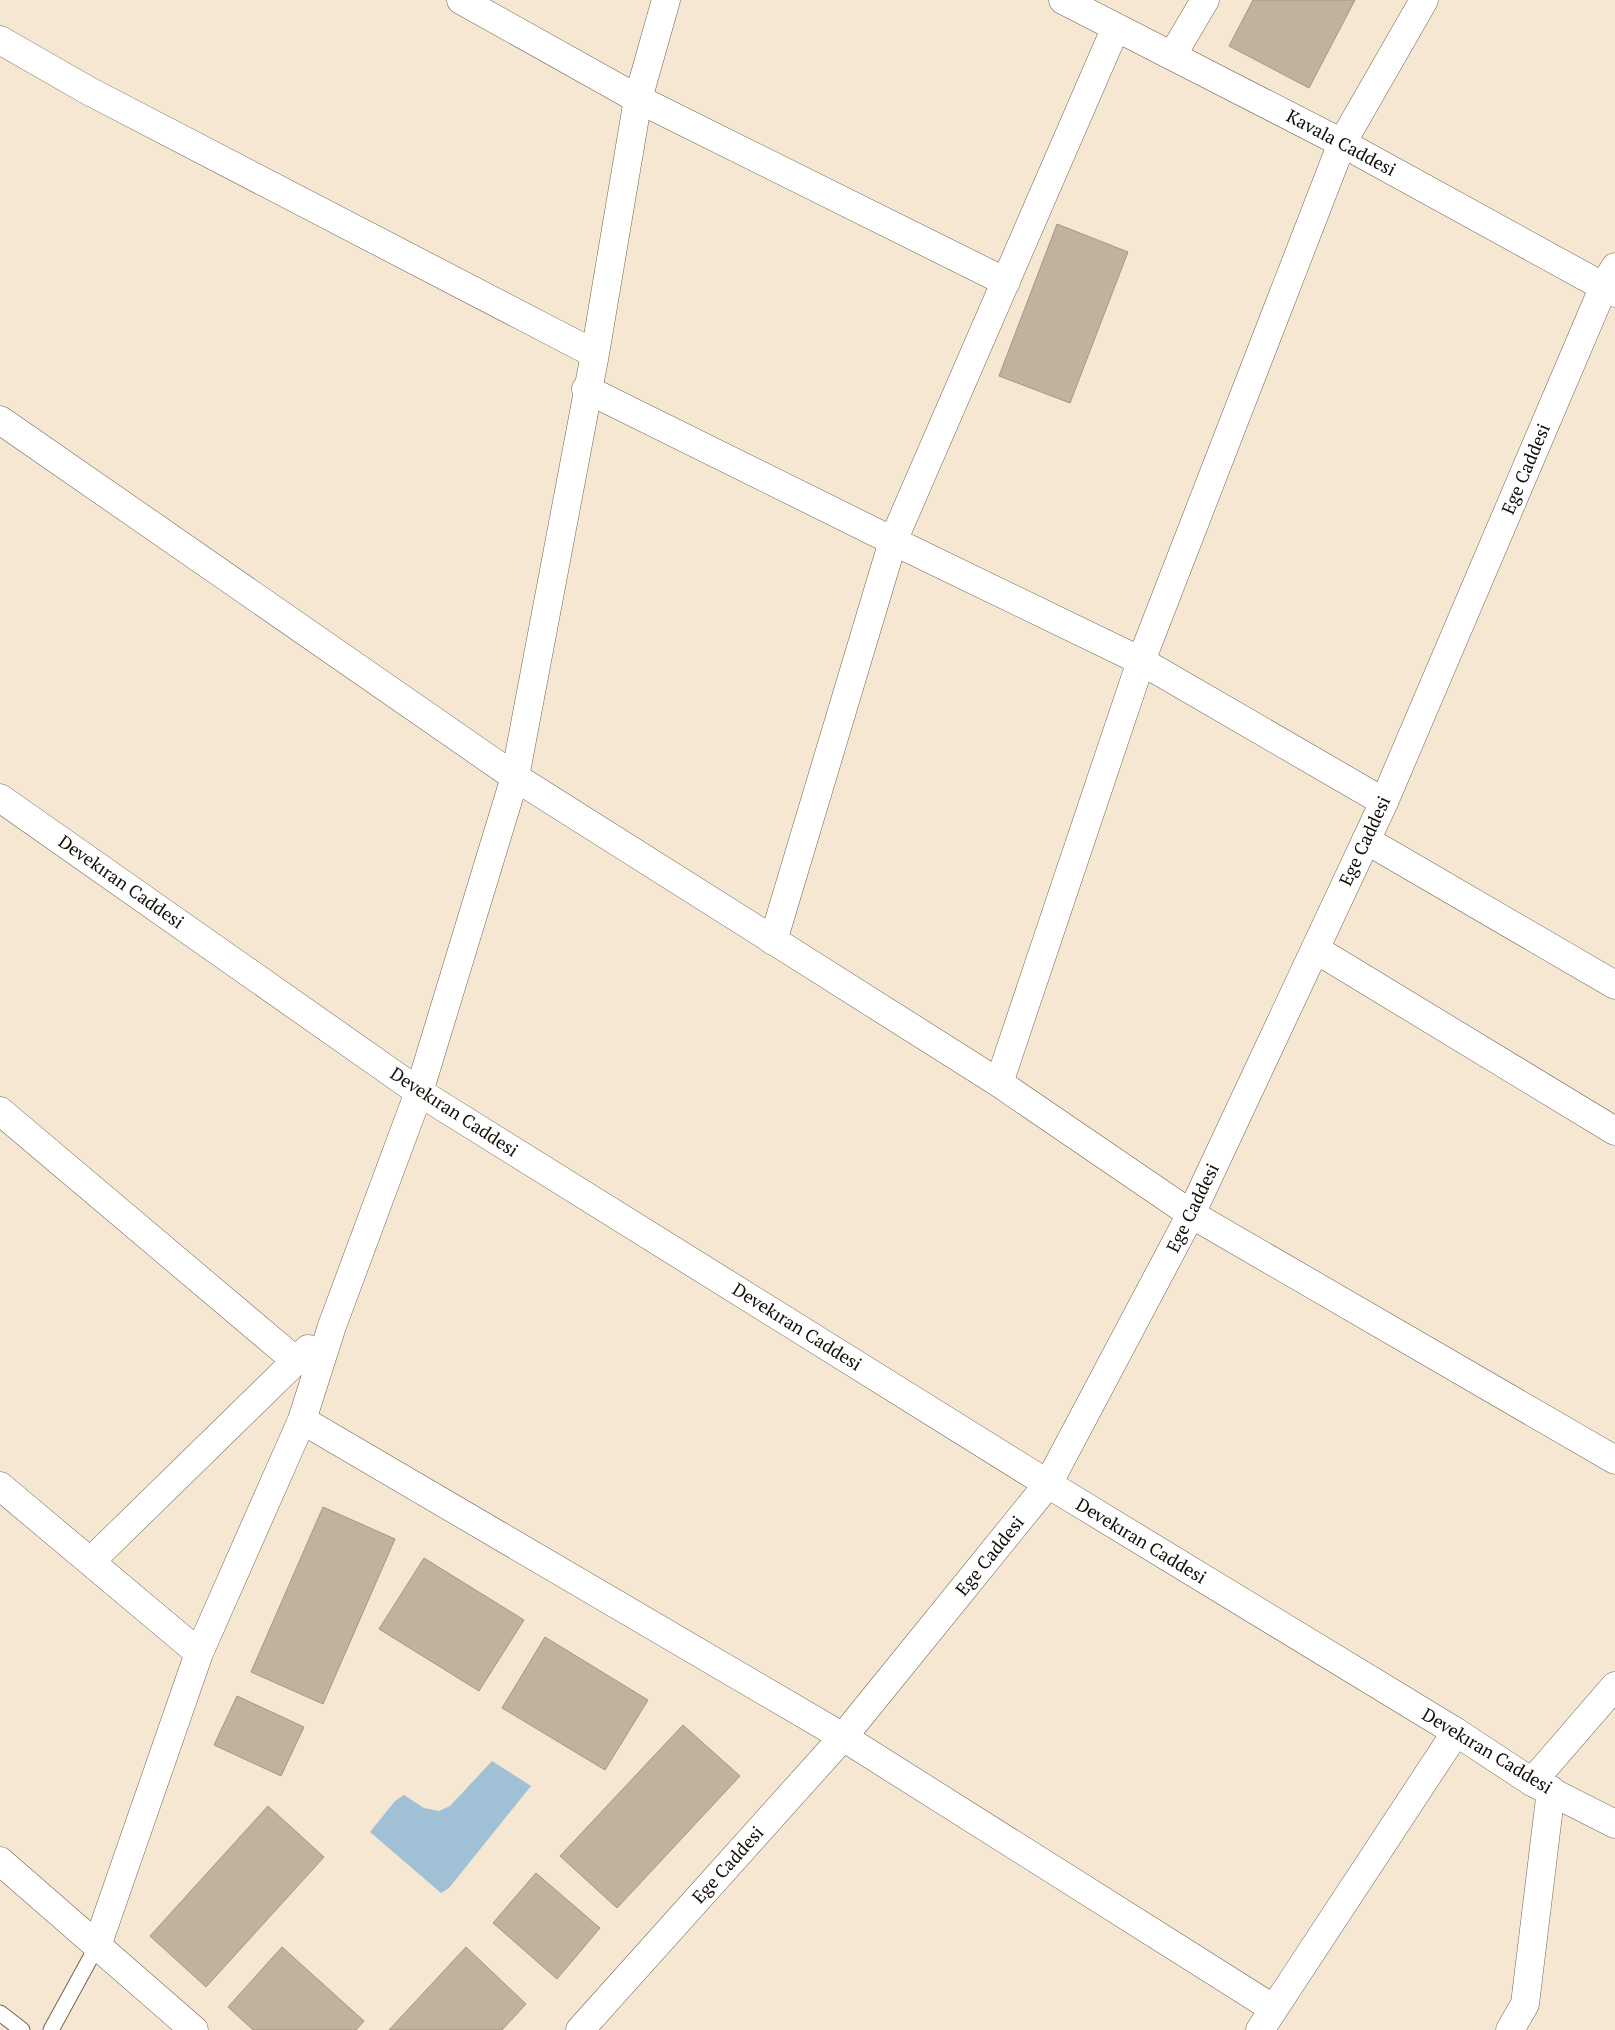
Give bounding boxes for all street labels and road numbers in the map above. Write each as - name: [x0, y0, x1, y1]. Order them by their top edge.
- street label: Kavala Caddesi: [1283, 103, 1400, 181]
- street label: Ege Caddesi: [1495, 420, 1555, 518]
- street label: Ege Caddesi: [1333, 792, 1395, 889]
- street label: Devekıran Caddesi: [54, 829, 189, 933]
- street label: Devekıran Caddesi: [386, 1061, 523, 1162]
- street label: Ege Caddesi: [1160, 1159, 1224, 1256]
- street label: Devekıran Caddesi: [728, 1277, 867, 1376]
- street label: Devekıran Caddesi: [1072, 1492, 1211, 1589]
- street label: Ege Caddesi: [950, 1510, 1029, 1600]
- street label: Devekıran Caddesi: [1418, 1702, 1557, 1799]
- street label: Ege Caddesi: [686, 1821, 768, 1908]

